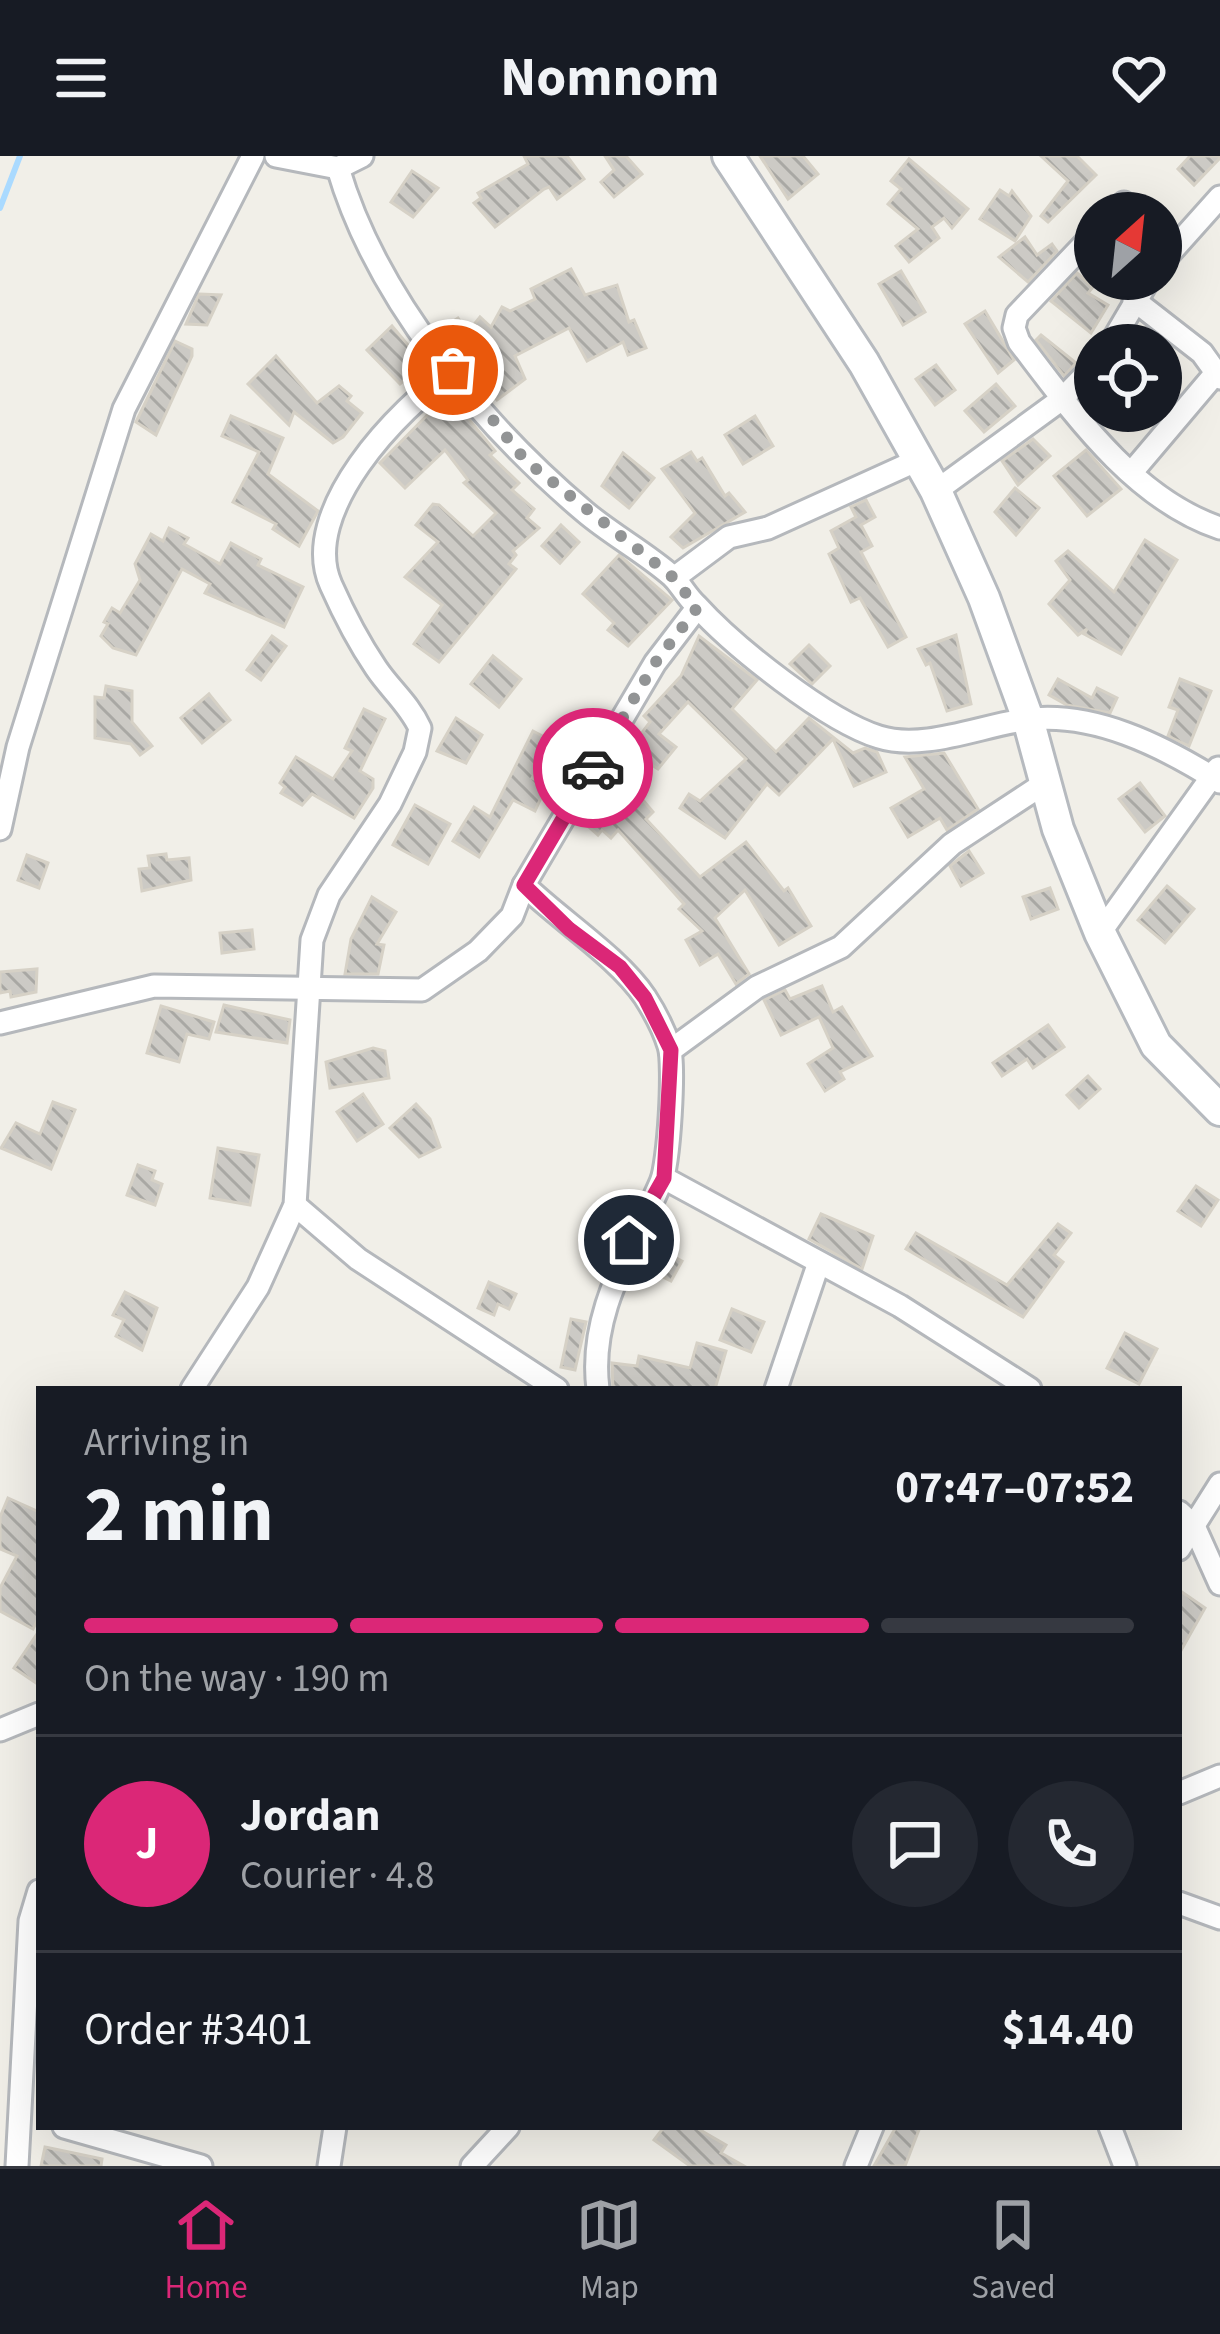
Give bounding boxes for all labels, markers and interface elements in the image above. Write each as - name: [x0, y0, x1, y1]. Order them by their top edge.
- text: Nomnom: [500, 40, 720, 117]
- icon: menu: [48, 45, 114, 111]
- icon: heart: [1106, 45, 1172, 111]
- north arrow: [1074, 192, 1182, 300]
- map controls: [1074, 192, 1182, 432]
- pin: [402, 319, 504, 421]
- button: locate: [1074, 324, 1182, 432]
- icon: bag: [420, 337, 486, 403]
- courier: [533, 708, 653, 828]
- icon: car: [560, 735, 626, 801]
- pin: [578, 1189, 680, 1291]
- icon: home: [596, 1207, 662, 1273]
- text: Arriving in: [84, 1415, 249, 1471]
- text: 07:47–07:52: [895, 1456, 1134, 1520]
- text: 2 min: [84, 1460, 274, 1571]
- text: On the way · 190 m: [84, 1651, 390, 1707]
- button: chat: [852, 1781, 978, 1907]
- button: phone: [1008, 1781, 1134, 1907]
- text: Jordan: [240, 1784, 381, 1848]
- text: J: [136, 1812, 158, 1876]
- text: Courier · 4.8: [240, 1848, 434, 1904]
- text: Order #3401: [84, 1998, 313, 2062]
- text: $14.40: [1002, 1998, 1134, 2062]
- tab: Home: [164, 2192, 248, 2311]
- tab: Map: [576, 2192, 642, 2311]
- tab: Saved: [971, 2192, 1056, 2311]

